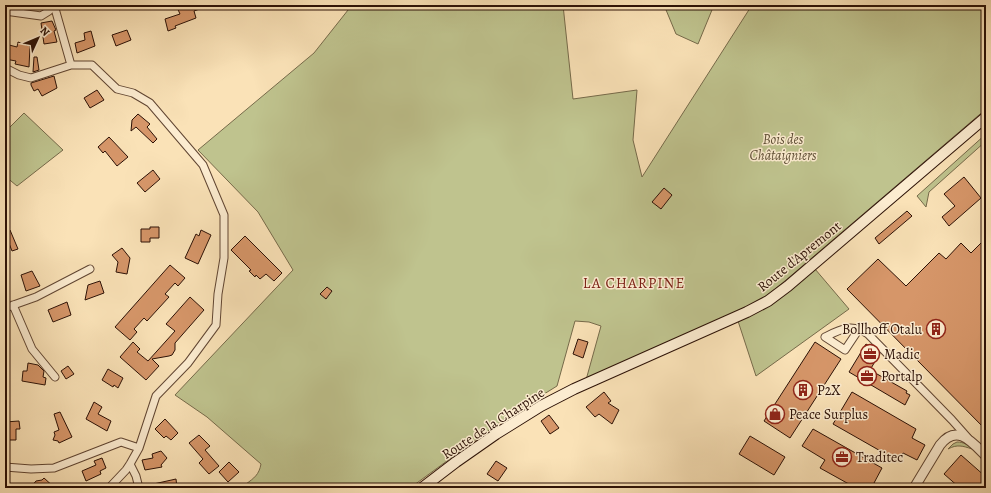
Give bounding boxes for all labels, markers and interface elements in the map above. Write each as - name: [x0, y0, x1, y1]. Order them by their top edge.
- north arrow: [18, 18, 58, 58]
- text: N: [37, 23, 53, 39]
- park label: Bois des Châtaigniers: [749, 130, 817, 165]
- street label: Route d'Apremont: [753, 216, 845, 296]
- district label: LA CHARPINE: [583, 273, 685, 293]
- building icon: Bollhoff Otalu: [925, 318, 947, 340]
- place label: Bollhoff Otalu: [842, 320, 922, 339]
- office icon: Madic: [859, 343, 881, 365]
- place label: Madic: [884, 345, 920, 364]
- office icon: Portalp: [856, 365, 878, 387]
- place label: Portalp: [881, 367, 922, 386]
- building icon: P2X: [792, 379, 814, 401]
- place label: P2X: [817, 381, 841, 400]
- street label: Route de la Charpine: [438, 383, 548, 464]
- shop icon: Peace Surplus: [764, 403, 786, 425]
- place label: Peace Surplus: [789, 405, 868, 424]
- office icon: Traditec: [831, 446, 853, 468]
- place label: Traditec: [856, 448, 903, 467]

